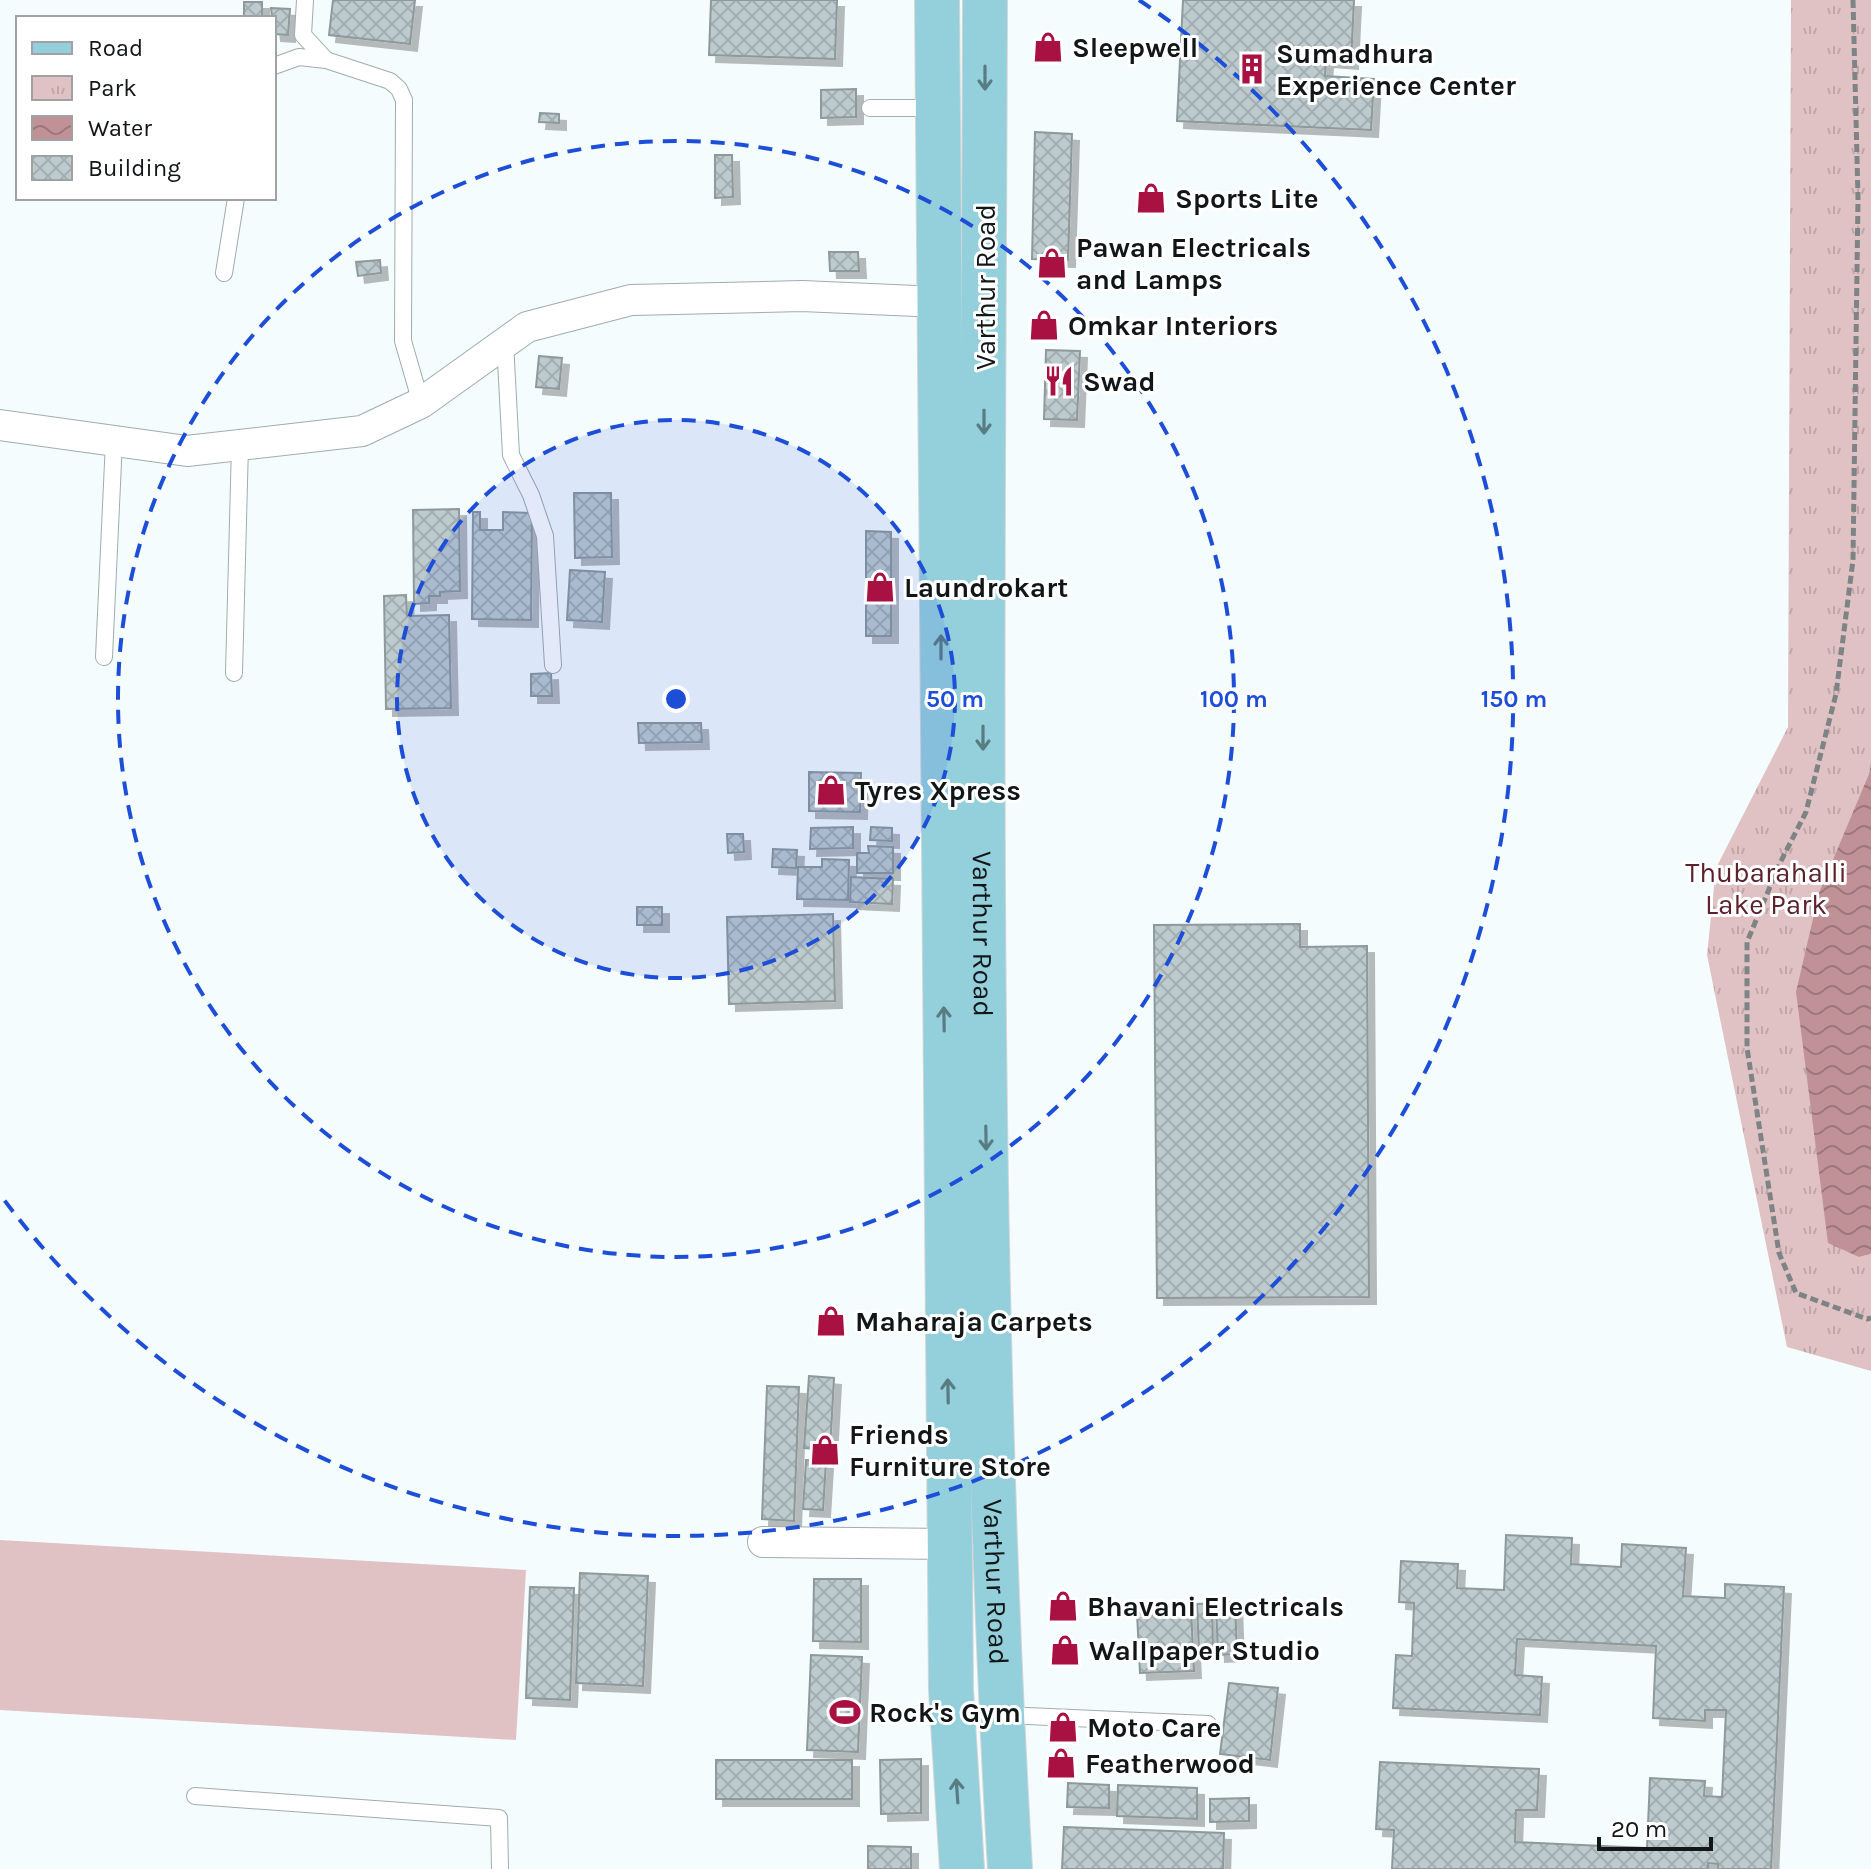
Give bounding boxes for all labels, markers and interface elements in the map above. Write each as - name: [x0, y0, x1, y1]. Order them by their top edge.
- legend: [16, 16, 276, 200]
- shop icon: Sleepwell: [1031, 30, 1065, 64]
- place label: Sleepwell: [1072, 31, 1198, 64]
- text: Road: [88, 34, 143, 62]
- place label: Sumadhura Experience Center: [1276, 37, 1516, 102]
- building icon: Sumadhura Experience Center: [1235, 52, 1269, 86]
- one-way arrow: [977, 64, 993, 91]
- text: Park: [88, 74, 137, 102]
- text: Water: [88, 114, 152, 142]
- text: Building: [88, 154, 181, 182]
- shop icon: Sports Lite: [1134, 181, 1168, 215]
- place label: Sports Lite: [1175, 182, 1319, 215]
- street label: Varthur Road: [969, 204, 1002, 370]
- place label: Pawan Electricals and Lamps: [1076, 231, 1311, 296]
- shop icon: Pawan Electricals and Lamps: [1035, 246, 1069, 280]
- shop icon: Omkar Interiors: [1027, 308, 1061, 342]
- place label: Omkar Interiors: [1068, 309, 1278, 342]
- restaurant icon: Swad: [1042, 364, 1076, 398]
- place label: Swad: [1083, 365, 1156, 398]
- one-way arrow: [976, 408, 992, 435]
- shop icon: Laundrokart: [863, 570, 897, 604]
- place label: Laundrokart: [904, 571, 1068, 604]
- one-way arrow: [934, 634, 949, 661]
- centre of rings: [662, 685, 690, 713]
- text: 50 m: [926, 685, 984, 713]
- text: 100 m: [1200, 685, 1268, 713]
- text: 150 m: [1481, 685, 1547, 713]
- one-way arrow: [975, 724, 991, 751]
- shop icon: Tyres Xpress: [814, 773, 848, 807]
- place label: Tyres Xpress: [855, 774, 1021, 807]
- street label: Varthur Road: [966, 851, 1000, 1017]
- park label: Thubarahalli Lake Park: [1685, 856, 1847, 921]
- one-way arrow: [936, 1006, 952, 1033]
- one-way arrow: [978, 1124, 994, 1151]
- shop icon: Maharaja Carpets: [814, 1304, 848, 1338]
- place label: Maharaja Carpets: [855, 1305, 1093, 1338]
- one-way arrow: [940, 1378, 956, 1405]
- place label: Friends Furniture Store: [849, 1418, 1051, 1483]
- shop icon: Friends Furniture Store: [808, 1433, 842, 1467]
- street label: Varthur Road: [977, 1498, 1016, 1666]
- shop icon: Bhavani Electricals: [1046, 1589, 1080, 1623]
- place label: Bhavani Electricals: [1087, 1590, 1344, 1623]
- shop icon: Wallpaper Studio: [1048, 1633, 1082, 1667]
- place label: Wallpaper Studio: [1089, 1634, 1320, 1667]
- sports icon: Rock's Gym: [828, 1695, 862, 1729]
- place label: Rock's Gym: [869, 1696, 1021, 1729]
- shop icon: Moto Care: [1046, 1710, 1080, 1744]
- place label: Moto Care: [1087, 1711, 1221, 1744]
- shop icon: Featherwood: [1044, 1746, 1078, 1780]
- place label: Featherwood: [1085, 1747, 1255, 1780]
- one-way arrow: [949, 1778, 964, 1805]
- scale bar: [1599, 1801, 1711, 1851]
- text: 20 m: [1611, 1815, 1667, 1843]

